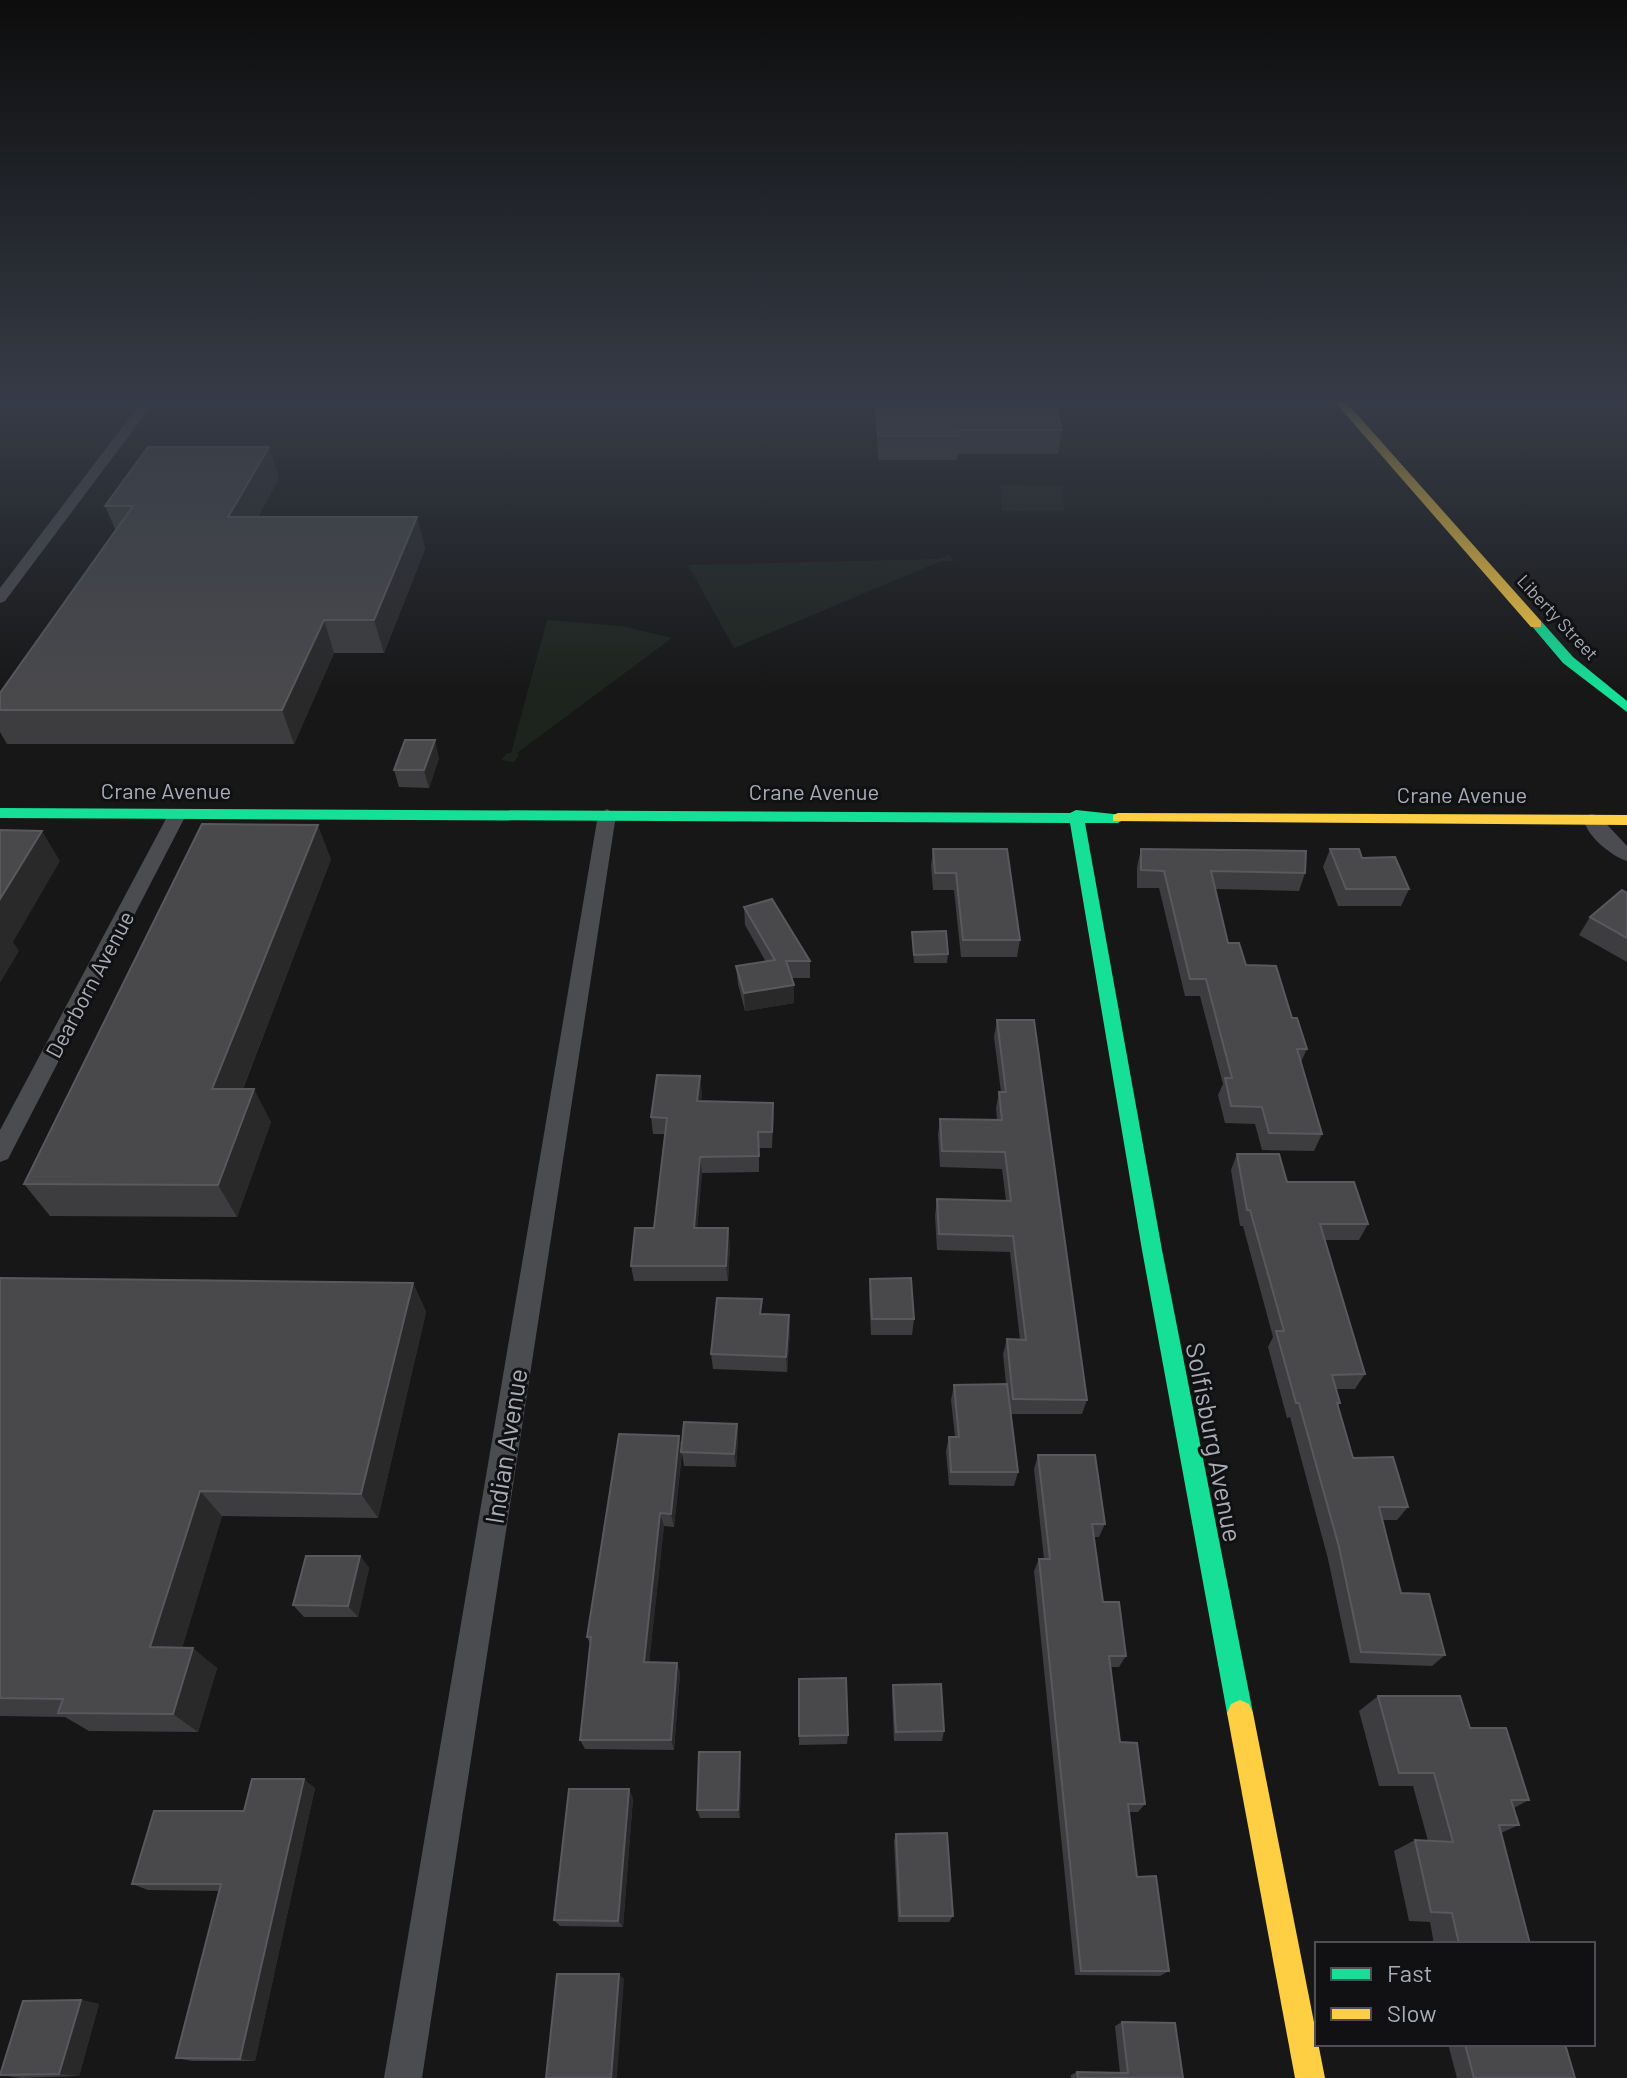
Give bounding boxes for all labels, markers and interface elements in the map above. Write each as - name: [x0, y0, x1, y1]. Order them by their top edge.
- street label: Liberty Street: [1513, 570, 1603, 664]
- street label: Crane Avenue: [101, 777, 231, 803]
- street label: Crane Avenue: [749, 778, 879, 804]
- street label: Crane Avenue: [1397, 781, 1527, 807]
- street label: Dearborn Avenue: [39, 906, 139, 1062]
- street label: Solfisburg Avenue: [1180, 1340, 1250, 1544]
- street label: Indian Avenue: [477, 1366, 533, 1526]
- legend: [1315, 1942, 1595, 2046]
- text: Fast: [1387, 1958, 1432, 1987]
- text: Slow: [1387, 1998, 1436, 2027]

